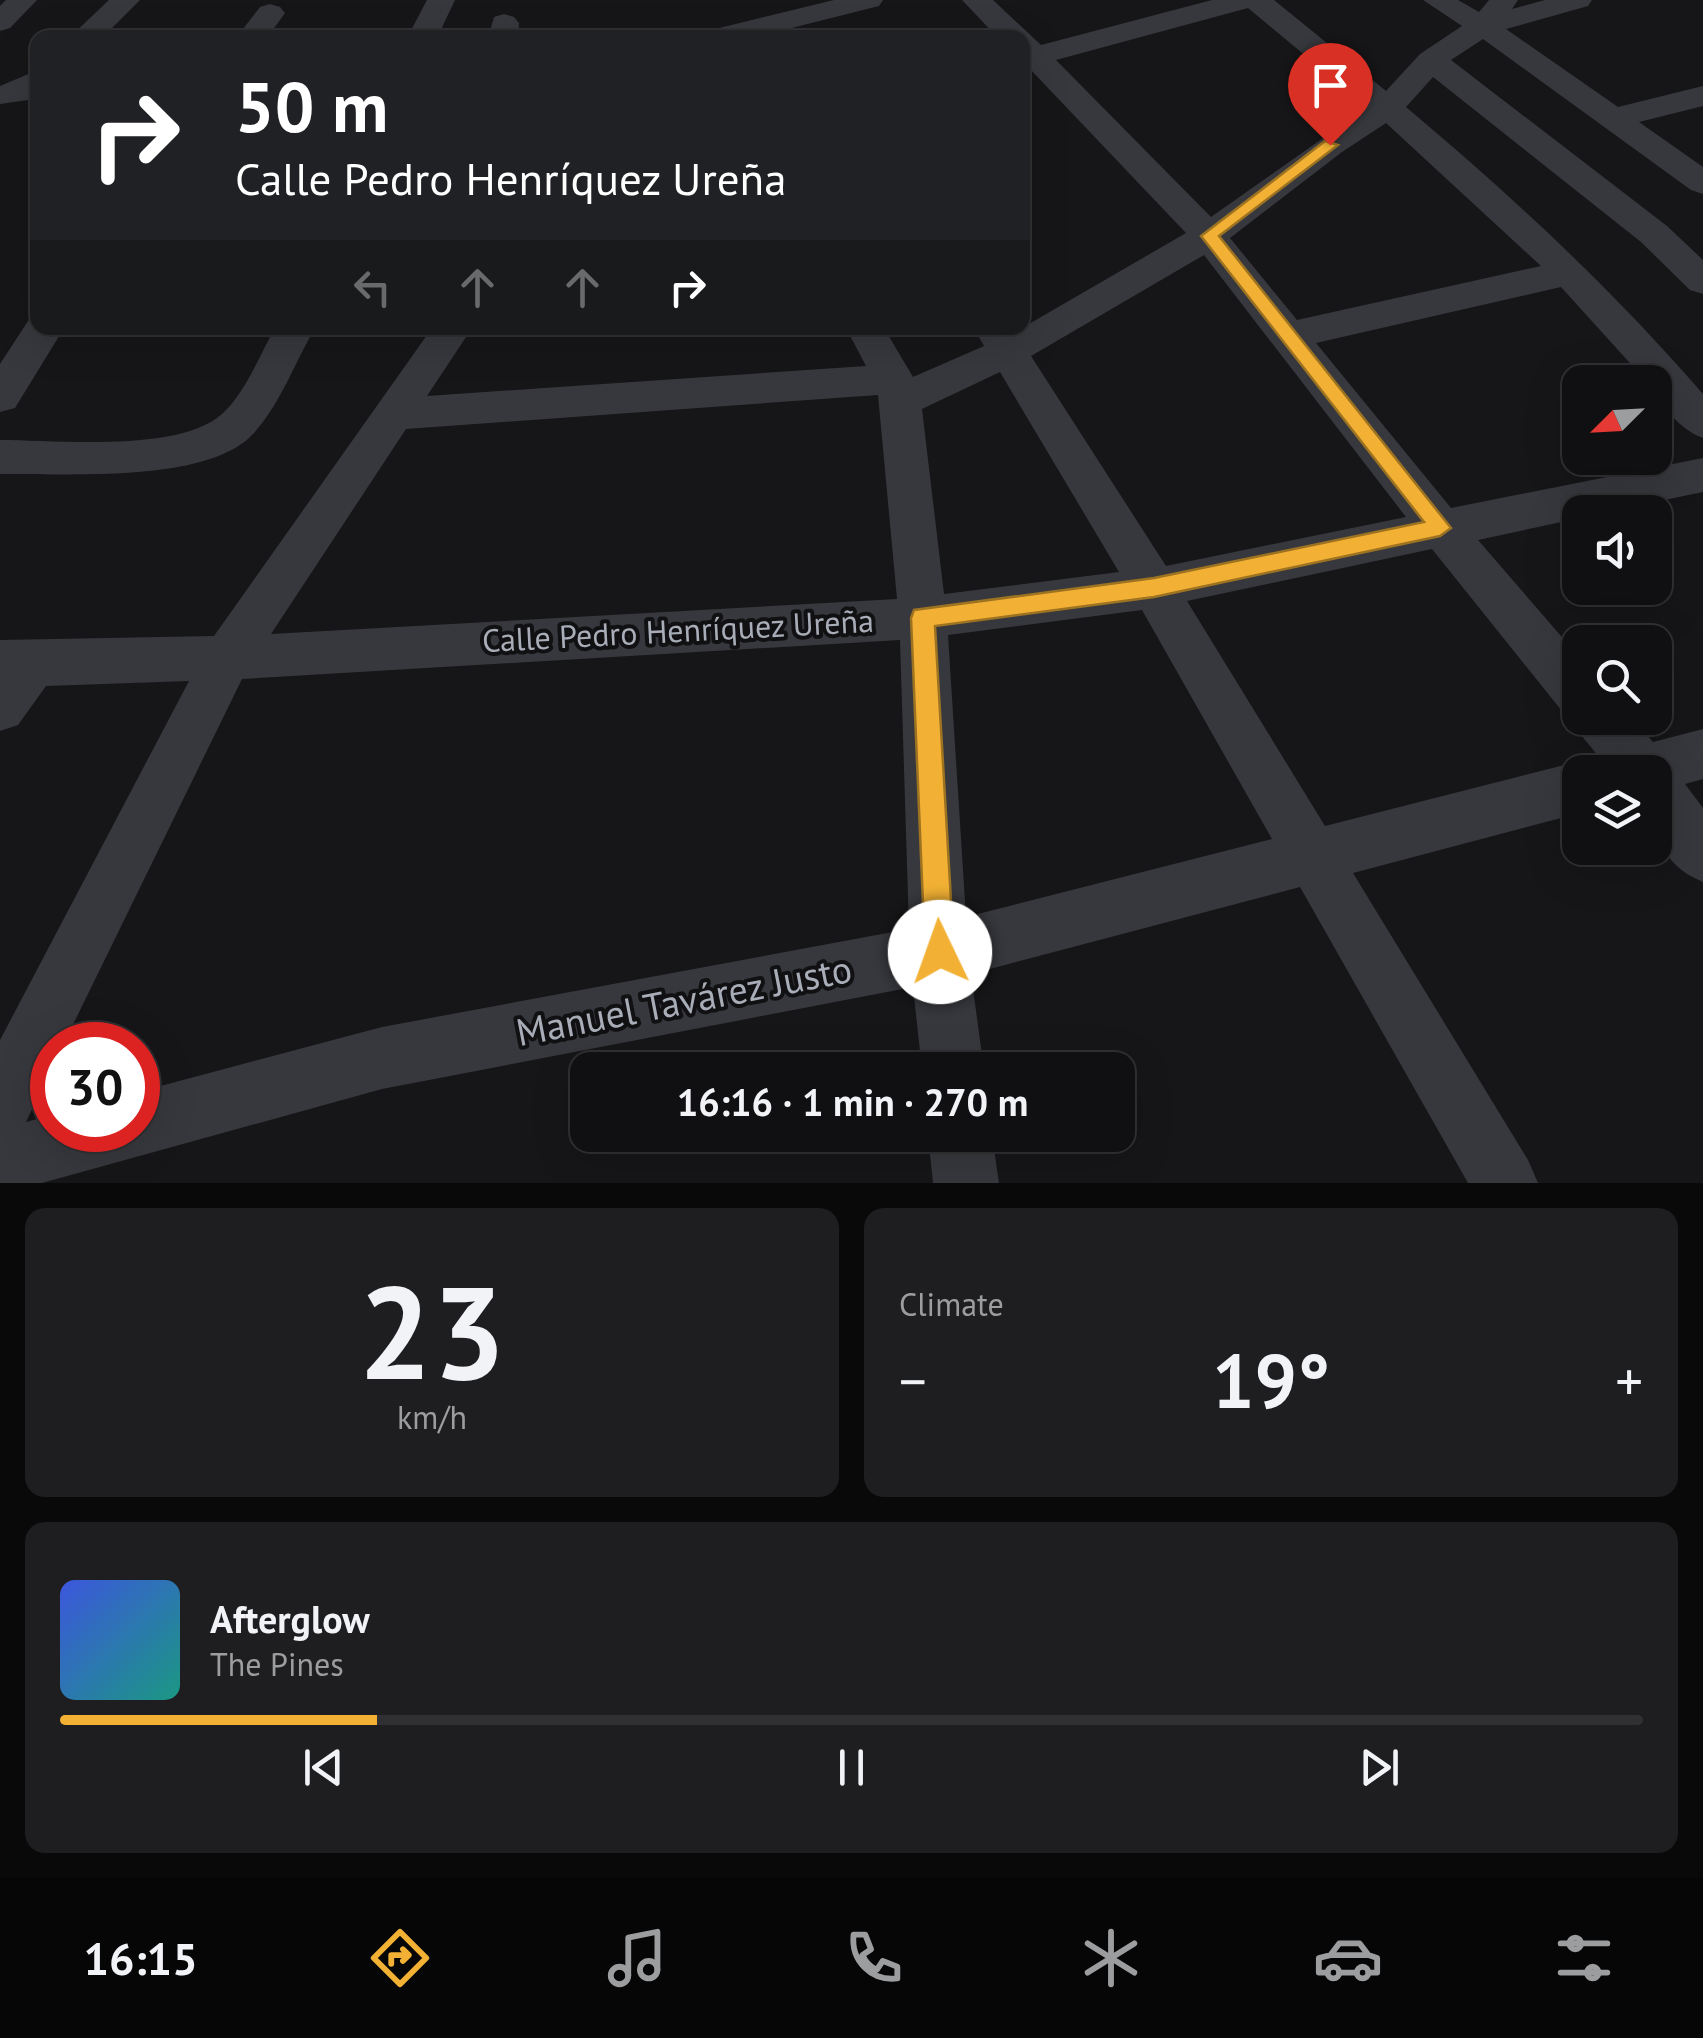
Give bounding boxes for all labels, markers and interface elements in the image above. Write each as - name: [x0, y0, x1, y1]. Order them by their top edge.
- pin: [1288, 43, 1373, 146]
- icon: arrive: [1303, 58, 1358, 113]
- text: 50 m: [235, 61, 388, 151]
- icon: right: [70, 70, 200, 200]
- text: Calle Pedro Henríquez Ureña: [235, 149, 787, 207]
- icon: left: [345, 260, 400, 315]
- icon: ahead: [450, 260, 505, 315]
- icon: ahead: [555, 260, 610, 315]
- icon: right: [660, 260, 715, 315]
- north arrow: [1562, 365, 1672, 475]
- map controls: [1562, 365, 1672, 865]
- button: sound: [1562, 495, 1672, 605]
- street label: Calle Pedro Henríquez Ureña: [481, 599, 875, 661]
- button: search: [1562, 625, 1672, 735]
- button: layers: [1562, 755, 1672, 865]
- position arrow: [888, 900, 992, 1004]
- street label: Manuel Tavárez Justo: [512, 943, 856, 1056]
- speed limit sign: 30: [30, 1022, 160, 1152]
- text: 16:16 · 1 min · 270 m: [677, 1077, 1028, 1126]
- text: 23: [358, 1247, 506, 1415]
- text: Climate: [899, 1283, 1004, 1325]
- text: 19°: [1212, 1332, 1330, 1429]
- text: −: [899, 1345, 927, 1416]
- text: +: [1615, 1345, 1643, 1416]
- text: km/h: [397, 1396, 467, 1438]
- text: Afterglow: [210, 1594, 370, 1643]
- text: The Pines: [210, 1643, 344, 1685]
- icon: previous: [296, 1740, 351, 1795]
- icon: pause: [824, 1740, 879, 1795]
- icon: next: [1352, 1740, 1407, 1795]
- icon: directions: [365, 1923, 435, 1993]
- icon: music: [602, 1923, 672, 1993]
- icon: phone: [839, 1923, 909, 1993]
- icon: climate: [1076, 1923, 1146, 1993]
- icon: car: [1313, 1923, 1383, 1993]
- icon: filters: [1549, 1923, 1619, 1993]
- text: 16:15: [83, 1929, 198, 1987]

